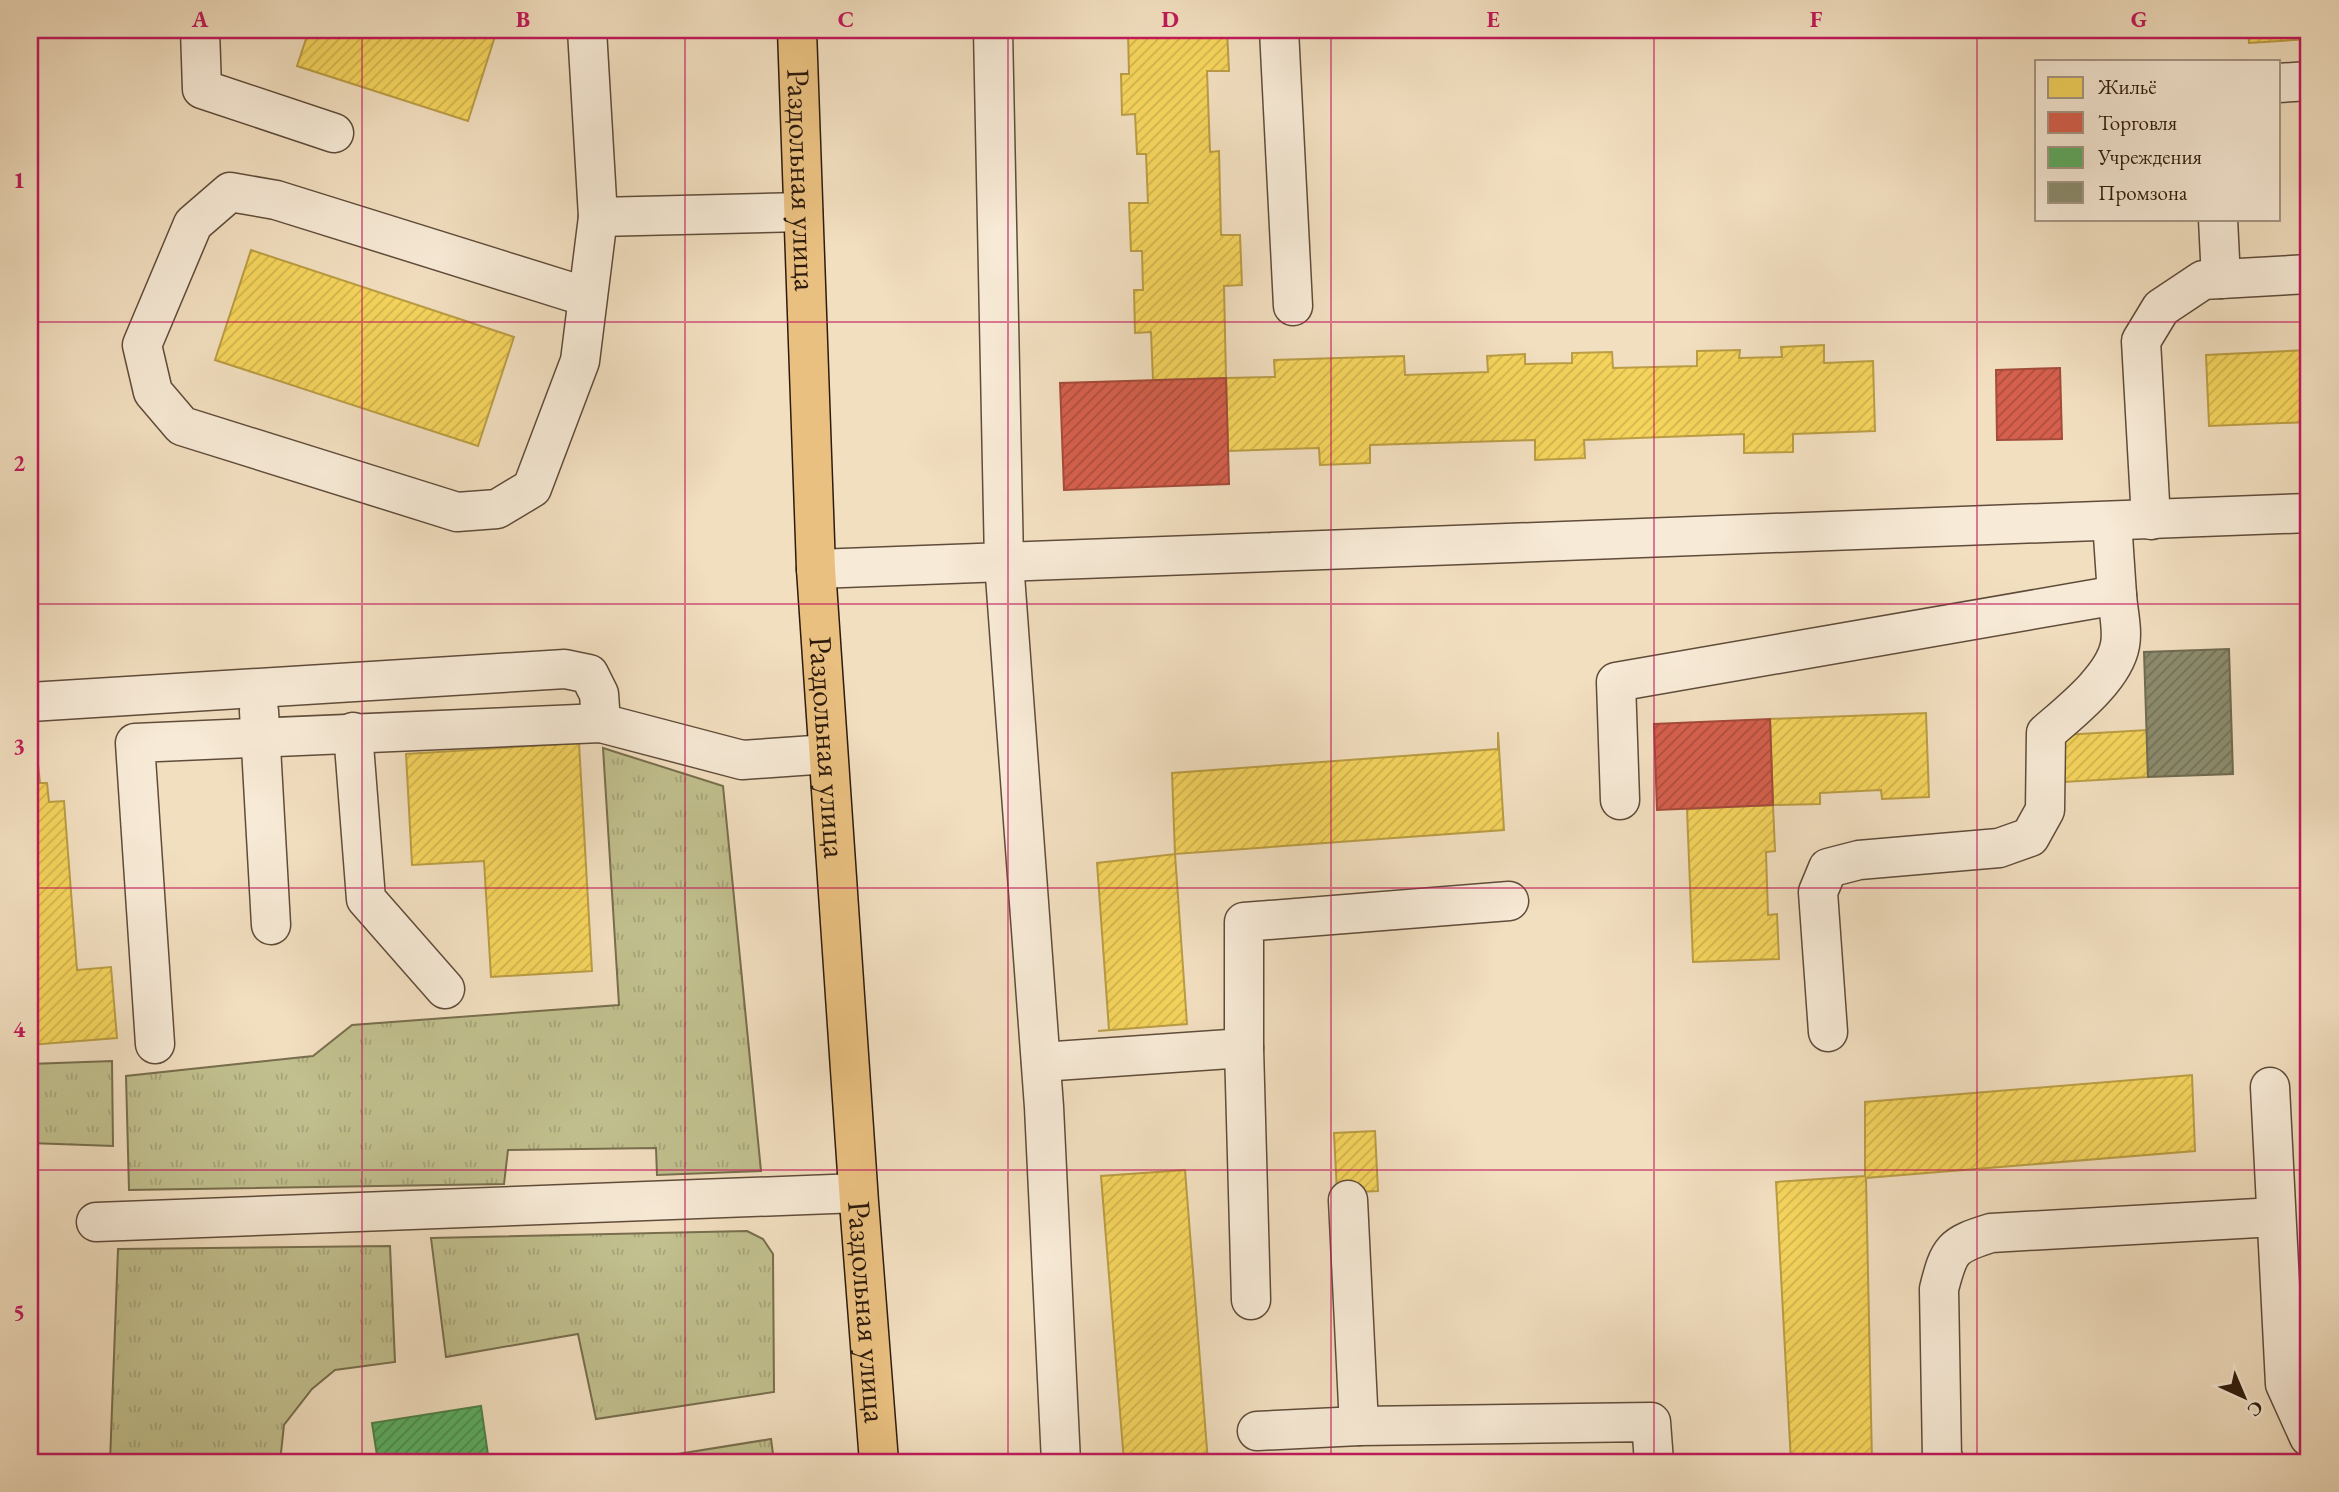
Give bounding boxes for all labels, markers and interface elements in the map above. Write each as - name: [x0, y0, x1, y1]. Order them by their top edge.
- text: A: [191, 4, 209, 34]
- text: B: [516, 4, 530, 34]
- text: C: [838, 4, 854, 34]
- text: D: [1161, 4, 1179, 34]
- text: E: [1486, 4, 1500, 34]
- text: F: [1810, 4, 1823, 34]
- text: G: [2131, 4, 2147, 34]
- legend: [2035, 60, 2280, 220]
- street label: Раздольная улица: [777, 68, 827, 292]
- text: Жильё: [2097, 73, 2157, 100]
- text: Торговля: [2098, 109, 2177, 136]
- text: Учреждения: [2097, 143, 2202, 170]
- text: 1: [13, 165, 25, 195]
- text: Промзона: [2098, 179, 2188, 206]
- text: 2: [13, 448, 25, 478]
- street label: Раздольная улица: [800, 635, 857, 860]
- text: 3: [13, 731, 25, 761]
- text: 4: [13, 1014, 26, 1044]
- street label: Раздольная улица: [838, 1199, 897, 1425]
- text: 5: [13, 1297, 25, 1327]
- north arrow: [2210, 1362, 2280, 1432]
- text: С: [2242, 1395, 2269, 1423]

